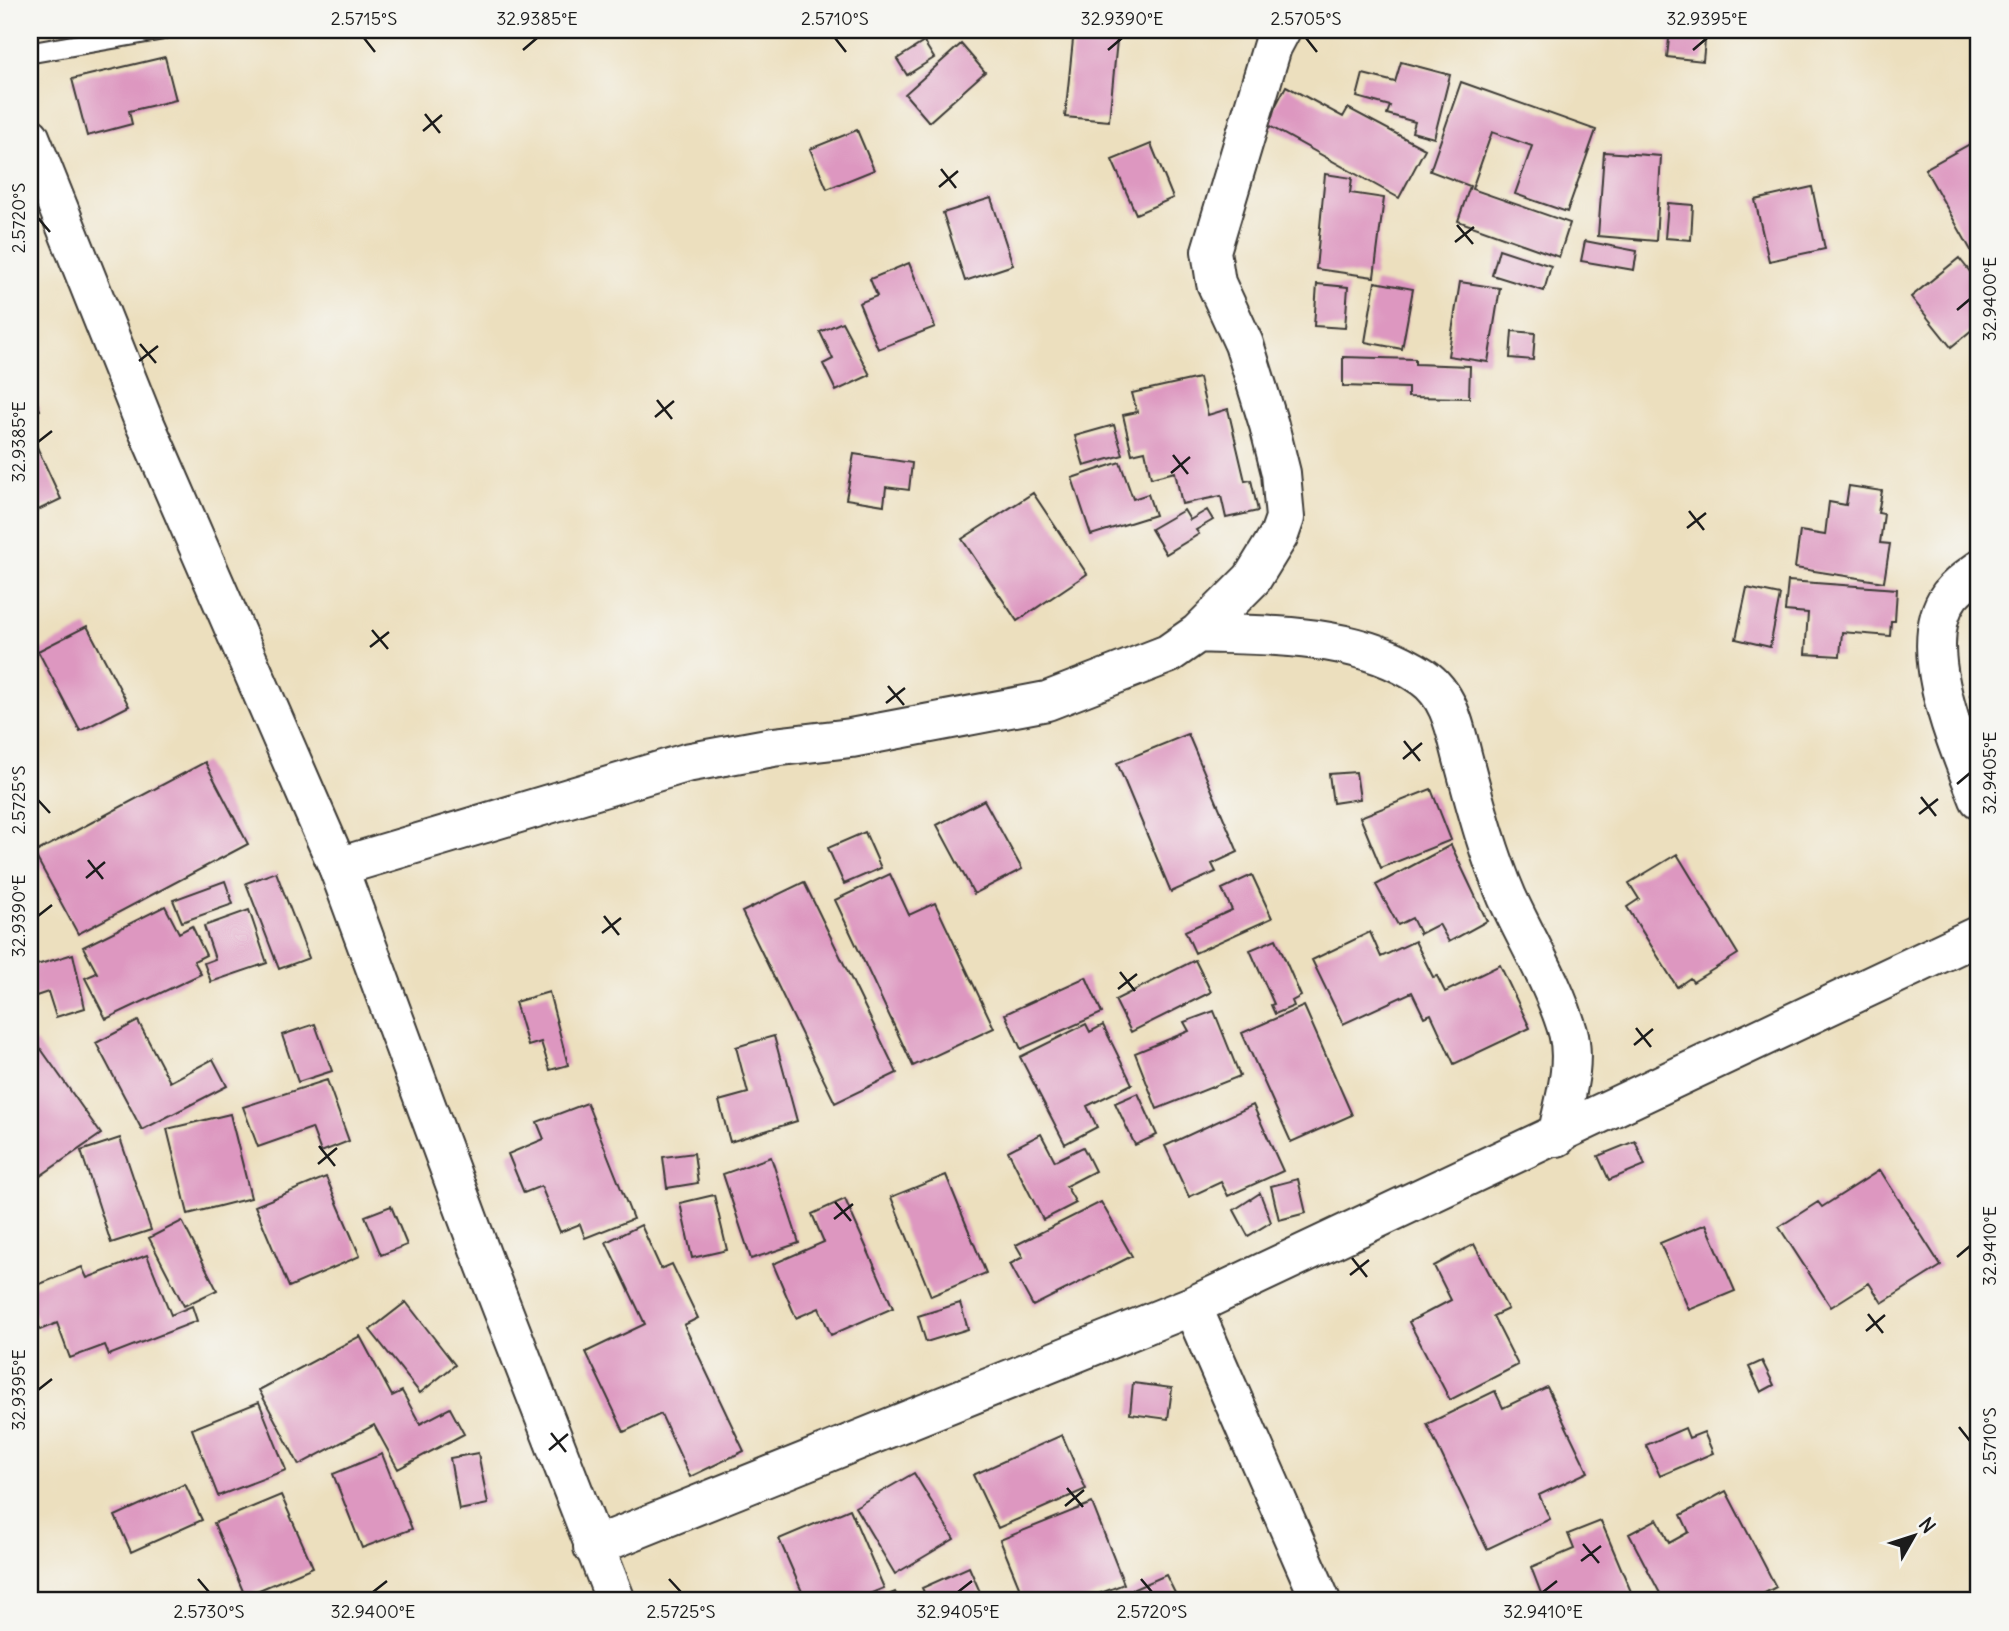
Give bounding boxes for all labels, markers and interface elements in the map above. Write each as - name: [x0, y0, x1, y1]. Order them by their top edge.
- text: 2.5715°S: [331, 7, 397, 30]
- text: 32.9385°E: [496, 7, 578, 30]
- text: 2.5710°S: [801, 7, 869, 30]
- text: 32.9390°E: [1080, 7, 1164, 30]
- text: 2.5705°S: [1271, 7, 1341, 30]
- text: 32.9395°E: [1666, 7, 1748, 30]
- text: 2.5720°S: [7, 183, 30, 253]
- text: 32.9400°E: [1978, 257, 2001, 341]
- text: 32.9385°E: [7, 401, 30, 483]
- text: 32.9405°E: [1978, 731, 2001, 815]
- text: 2.5725°S: [7, 766, 30, 835]
- text: 32.9390°E: [7, 874, 30, 958]
- text: 32.9410°E: [1978, 1206, 2001, 1286]
- text: 32.9395°E: [7, 1349, 30, 1431]
- text: 2.5710°S: [1978, 1407, 2001, 1475]
- north arrow: [1880, 1502, 1950, 1572]
- text: N: [1914, 1513, 1941, 1538]
- text: 2.5730°S: [174, 1600, 244, 1623]
- text: 32.9400°E: [331, 1600, 415, 1623]
- text: 2.5725°S: [647, 1600, 716, 1623]
- text: 32.9405°E: [916, 1600, 1000, 1623]
- text: 2.5720°S: [1117, 1600, 1187, 1623]
- text: 32.9410°E: [1503, 1600, 1583, 1623]

